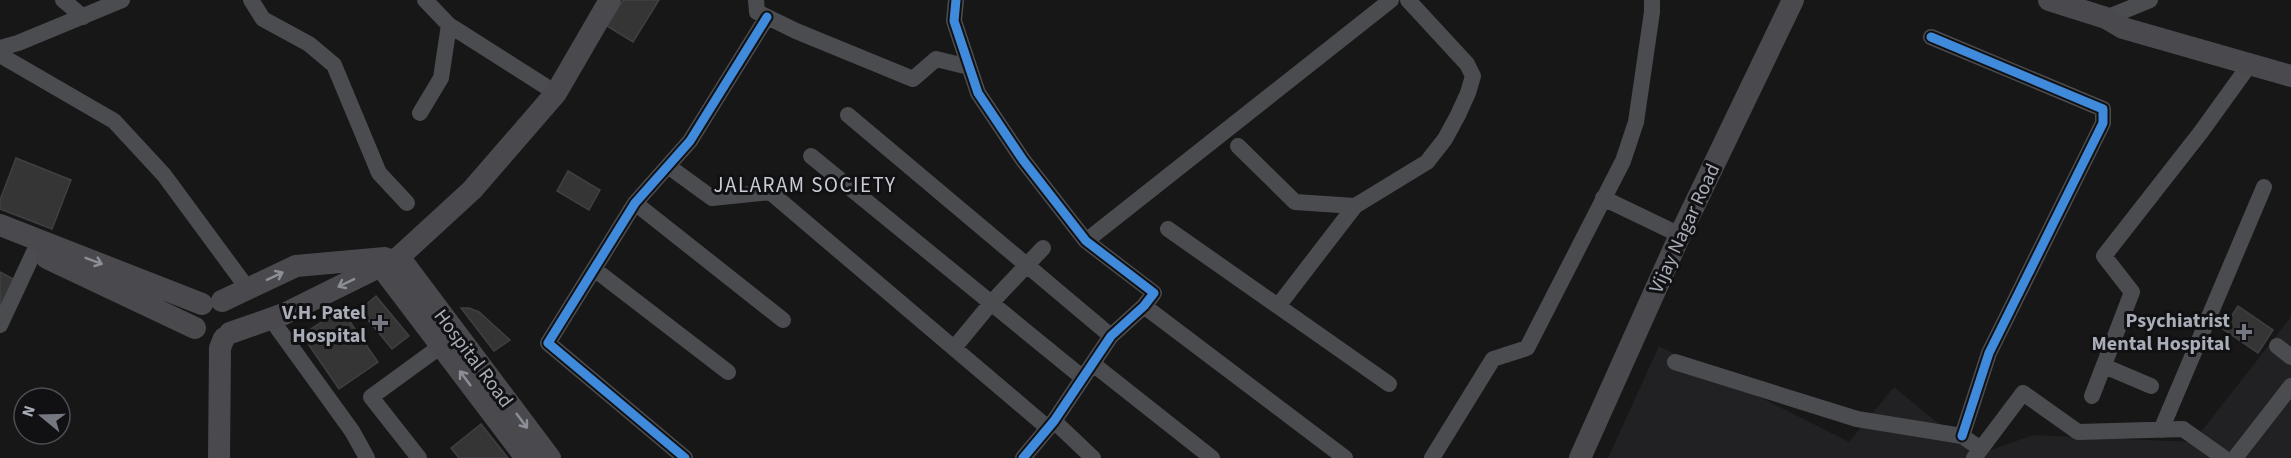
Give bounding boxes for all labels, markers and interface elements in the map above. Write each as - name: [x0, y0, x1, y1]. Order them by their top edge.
- street label: Vijay Nagar Road: [1643, 159, 1727, 298]
- district label: JALARAM SOCIETY: [713, 170, 897, 200]
- one-way arrow: [84, 257, 102, 268]
- one-way arrow: [265, 270, 283, 282]
- one-way arrow: [338, 278, 356, 289]
- place label: V.H. Patel Hospital: [281, 299, 366, 350]
- street label: Hospital Road: [427, 304, 519, 414]
- place label: Psychiatrist Mental Hospital: [2092, 307, 2230, 358]
- marker: V.H. Patel Hospital: [371, 314, 389, 332]
- marker: Psychiatrist Mental Hospital: [2235, 323, 2253, 341]
- one-way arrow: [459, 370, 472, 386]
- north arrow: [12, 386, 72, 446]
- text: N: [17, 403, 41, 420]
- one-way arrow: [516, 413, 528, 429]

